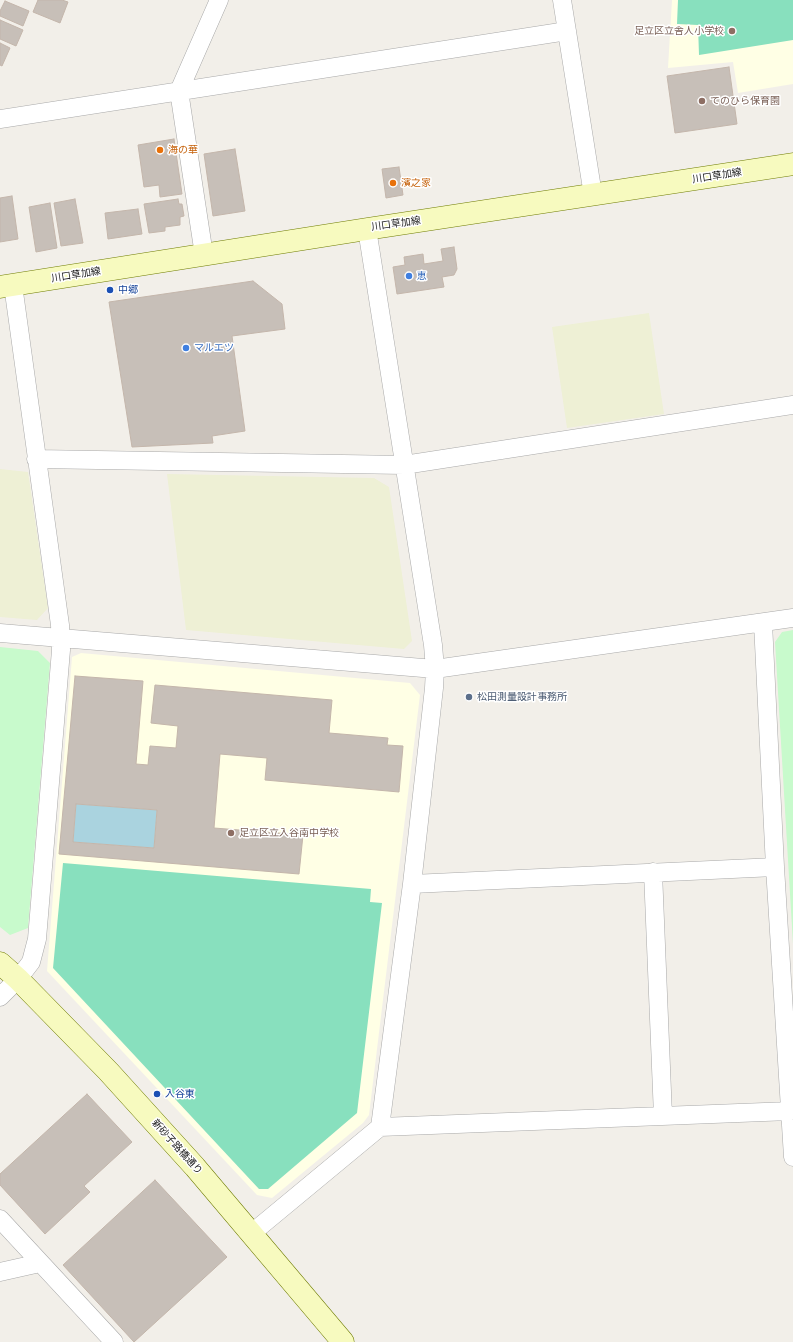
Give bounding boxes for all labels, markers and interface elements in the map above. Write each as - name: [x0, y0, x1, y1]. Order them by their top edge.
- place label: 足立区立舎人小学校: [634, 25, 724, 37]
- marker: 足立区立舎人小学校: [727, 26, 737, 36]
- place label: てのひら保育園: [710, 95, 780, 107]
- marker: てのひら保育園: [697, 96, 707, 106]
- place label: 海の華: [168, 144, 198, 156]
- marker: 海の華: [155, 145, 165, 155]
- street label: 川口草加線: [691, 166, 743, 186]
- place label: 濱之家: [401, 177, 431, 189]
- marker: 濱之家: [388, 178, 398, 188]
- street label: 川口草加線: [370, 215, 422, 233]
- street label: 川口草加線: [50, 265, 102, 285]
- place label: 恵: [417, 270, 427, 282]
- marker: 恵: [404, 271, 414, 281]
- place label: 中郷: [118, 284, 138, 296]
- marker: 中郷: [105, 285, 115, 295]
- place label: マルエツ: [194, 342, 234, 354]
- marker: マルエツ: [181, 343, 191, 353]
- place label: 松田測量設計事務所: [477, 691, 567, 703]
- marker: 松田測量設計事務所: [464, 692, 474, 702]
- place label: 足立区立入谷南中学校: [239, 827, 339, 839]
- marker: 足立区立入谷南中学校: [226, 828, 236, 838]
- place label: 入谷東: [165, 1088, 195, 1100]
- marker: 入谷東: [152, 1089, 162, 1099]
- street label: 新砂子路橋通り: [149, 1117, 205, 1177]

